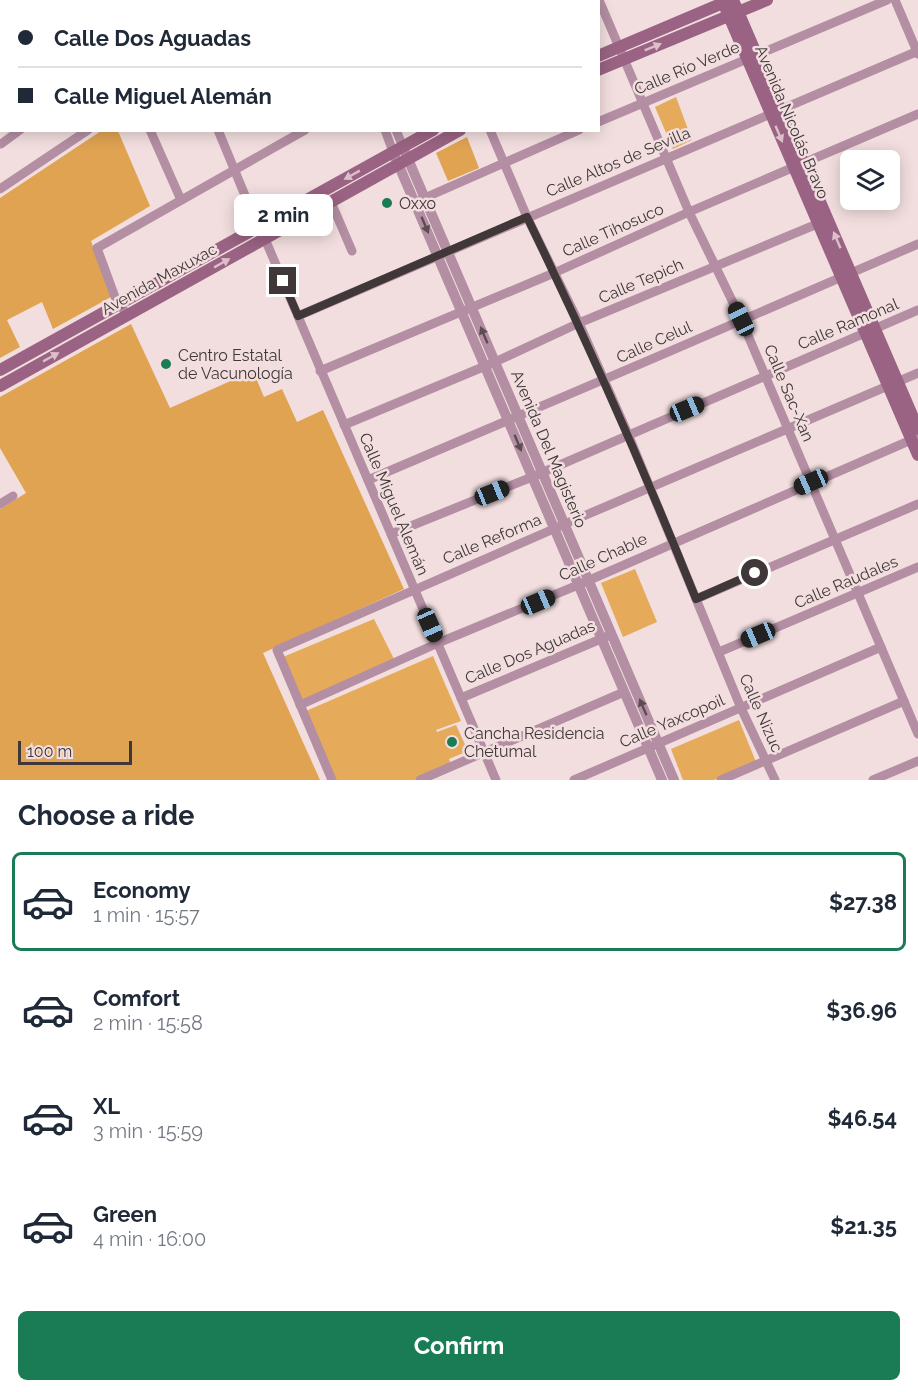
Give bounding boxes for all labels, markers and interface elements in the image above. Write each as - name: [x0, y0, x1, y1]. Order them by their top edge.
- text: Calle Dos Aguadas: [54, 25, 251, 51]
- street label: Calle Río Verde: [631, 37, 743, 99]
- one-way arrow: [644, 42, 662, 52]
- street label: Avenida Nicolás Bravo: [751, 42, 833, 202]
- text: Calle Miguel Alemán: [54, 83, 272, 109]
- street label: Calle Altos de Sevilla: [543, 123, 693, 201]
- one-way arrow: [775, 125, 785, 143]
- map controls: [840, 150, 900, 210]
- button: layers: [840, 150, 900, 210]
- one-way arrow: [343, 170, 360, 180]
- callout: 2 min: [234, 194, 332, 236]
- place label: Oxxo: [399, 194, 436, 213]
- marker: Oxxo: [380, 196, 394, 210]
- street label: Calle Tihosuco: [559, 199, 667, 261]
- text: 2 min: [258, 203, 309, 227]
- one-way arrow: [420, 217, 430, 235]
- one-way arrow: [832, 231, 842, 249]
- street label: Avenida Maxuxac: [98, 239, 220, 319]
- street label: Calle Tepich: [596, 255, 686, 307]
- one-way arrow: [214, 258, 231, 268]
- route end: [269, 267, 296, 294]
- street label: Calle Ramonal: [795, 294, 902, 354]
- car: [725, 299, 757, 339]
- street label: Calle Celul: [613, 317, 695, 367]
- one-way arrow: [479, 325, 489, 343]
- street label: Calle Sac-Xan: [760, 342, 818, 444]
- place label: Centro Estatal de Vacunología: [178, 346, 293, 383]
- one-way arrow: [43, 352, 60, 362]
- marker: Centro Estatal de Vacunología: [159, 357, 173, 371]
- street label: Avenida Del Magisterio: [507, 367, 591, 531]
- car: [667, 394, 707, 424]
- street label: Calle Miguel Alemán: [355, 430, 433, 578]
- one-way arrow: [513, 435, 523, 453]
- car: [791, 466, 831, 498]
- car: [472, 478, 512, 508]
- street label: Calle Reforma: [440, 510, 544, 568]
- street label: Calle Chable: [556, 529, 650, 585]
- street label: Calle Raudales: [791, 552, 901, 612]
- route start: [741, 559, 768, 586]
- car: [518, 587, 558, 617]
- car: [414, 605, 446, 645]
- street label: Calle Dos Aguadas: [462, 616, 598, 688]
- car: [738, 620, 778, 650]
- street label: Calle Nizuc: [735, 671, 787, 755]
- street label: Calle Yaxcopoil: [617, 690, 728, 752]
- one-way arrow: [638, 698, 647, 716]
- place label: Cancha Residencia Chetumal: [464, 724, 604, 761]
- marker: Cancha Residencia Chetumal: [445, 735, 459, 749]
- scale bar: [18, 738, 132, 766]
- text: 100 m: [27, 742, 72, 761]
- text: Choose a ride: [18, 800, 194, 831]
- icon: car: [21, 875, 75, 929]
- text: Economy: [93, 877, 191, 903]
- text: $27.38: [829, 889, 897, 915]
- text: 1 min · 15:57: [93, 903, 200, 927]
- icon: car: [21, 983, 75, 1037]
- text: Comfort: [93, 985, 180, 1011]
- text: $36.96: [826, 997, 897, 1023]
- text: 2 min · 15:58: [93, 1011, 203, 1035]
- icon: car: [21, 1091, 75, 1145]
- text: XL: [93, 1093, 120, 1119]
- text: $46.54: [827, 1105, 897, 1131]
- text: 3 min · 15:59: [93, 1119, 203, 1143]
- icon: car: [21, 1199, 75, 1253]
- text: Green: [93, 1201, 157, 1227]
- text: $21.35: [830, 1213, 897, 1239]
- text: 4 min · 16:00: [93, 1227, 206, 1251]
- button: Confirm: [18, 1311, 900, 1380]

